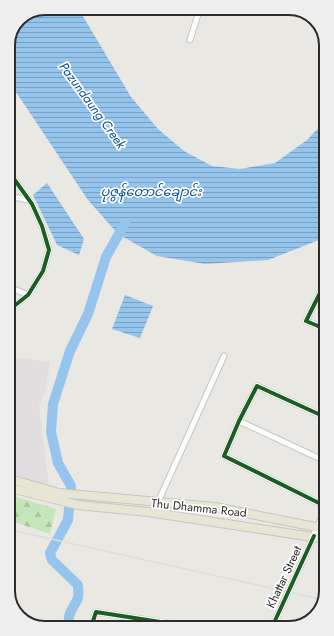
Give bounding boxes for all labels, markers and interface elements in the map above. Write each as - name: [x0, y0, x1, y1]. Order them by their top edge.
- water label: Pazundaung Creek: [55, 58, 131, 153]
- water label: ပုဇွန်တောင်ချောင်း: [100, 182, 203, 203]
- street label: Thu Dhamma Road: [150, 494, 248, 522]
- street label: Khattar Street: [262, 543, 306, 611]

